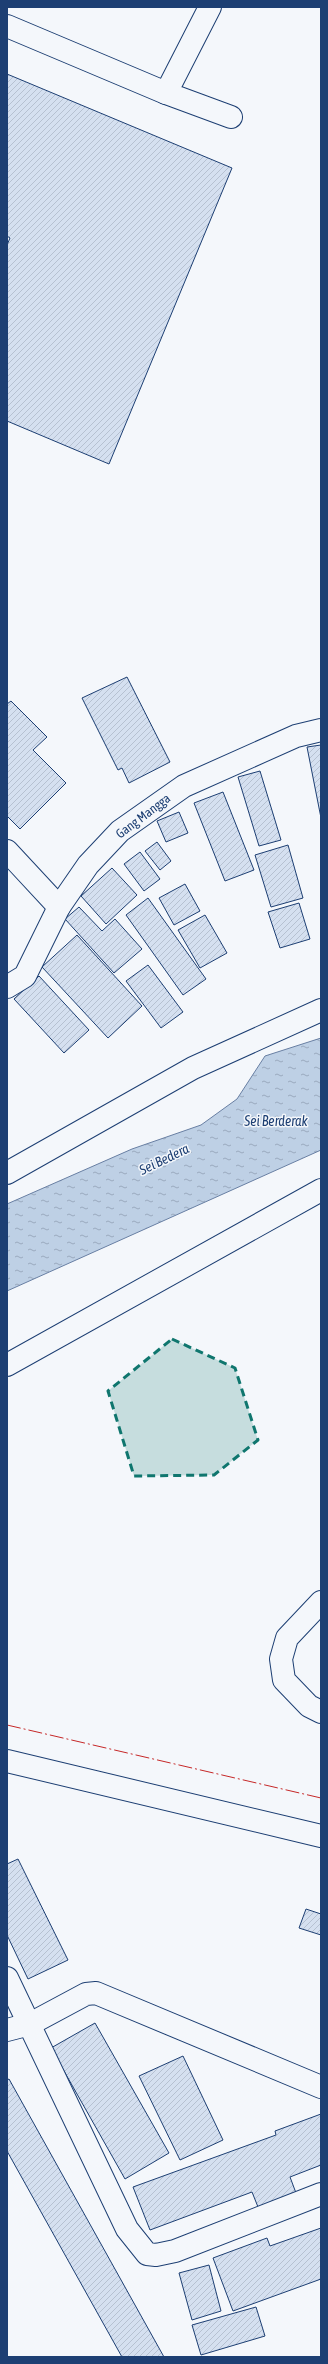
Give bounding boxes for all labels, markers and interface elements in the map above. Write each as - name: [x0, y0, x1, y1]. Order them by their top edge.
- street label: Gang Mangga: [113, 791, 173, 841]
- water label: Sei Berderak: [243, 1113, 309, 1129]
- water label: Sei Bedera: [136, 1140, 192, 1178]

